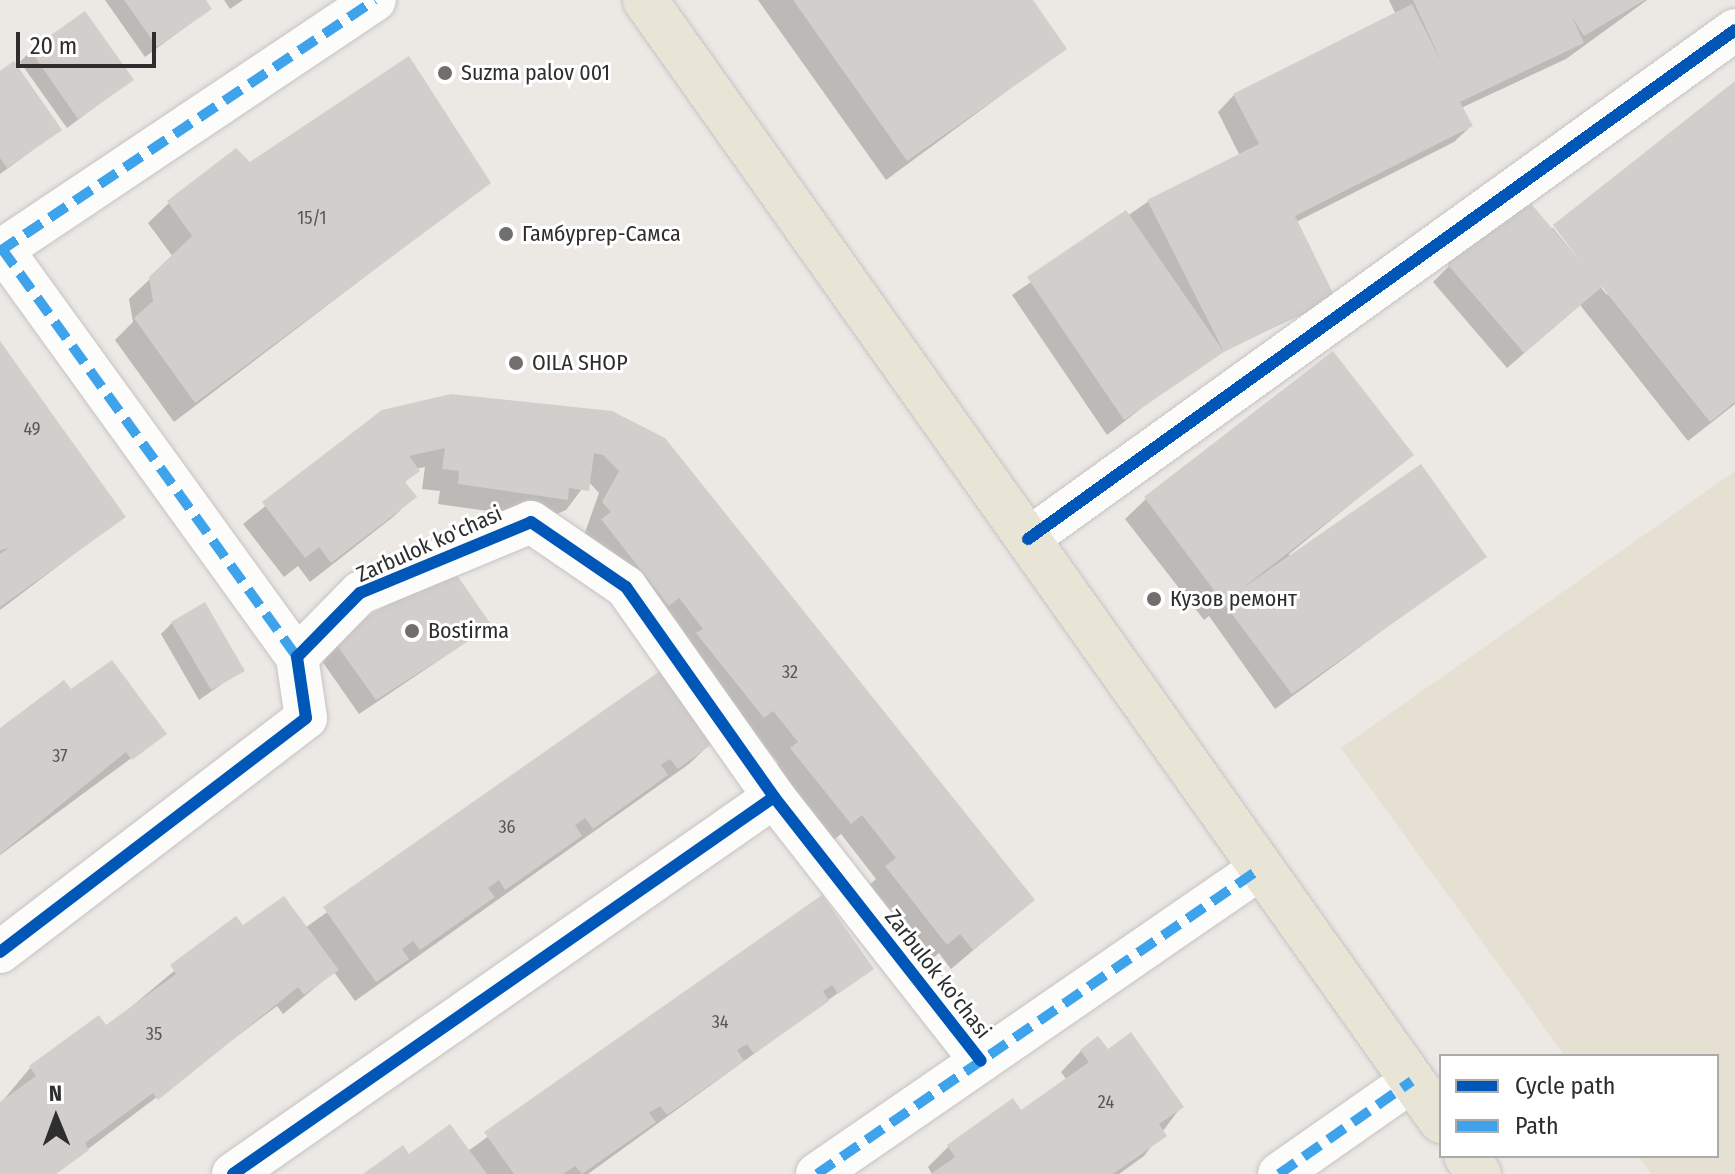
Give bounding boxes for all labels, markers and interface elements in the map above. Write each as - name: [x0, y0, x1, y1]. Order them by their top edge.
- scale bar: [20, 16, 160, 66]
- text: 20 m: [30, 32, 77, 60]
- place label: Suzma palov 001: [461, 60, 610, 86]
- marker: Suzma palov 001: [436, 64, 454, 82]
- house number: 15/1: [297, 207, 327, 229]
- place label: Гамбургер-Самса: [522, 221, 681, 247]
- marker: Гамбургер-Самса: [497, 225, 515, 243]
- place label: OILA SHOP: [532, 350, 628, 376]
- marker: OILA SHOP: [507, 354, 525, 372]
- house number: 49: [23, 418, 41, 440]
- street label: Zarbulok ko'chasi: [352, 500, 506, 588]
- place label: Кузов ремонт: [1170, 586, 1297, 612]
- marker: Кузов ремонт: [1145, 590, 1163, 608]
- place label: Bostirma: [428, 618, 509, 644]
- marker: Bostirma: [403, 622, 421, 640]
- house number: 32: [782, 661, 798, 683]
- house number: 37: [52, 745, 68, 767]
- house number: 36: [498, 816, 516, 838]
- street label: Zarbulok ko'chasi: [879, 904, 997, 1044]
- house number: 34: [712, 1011, 728, 1033]
- house number: 35: [146, 1023, 162, 1045]
- legend: [1439, 1054, 1719, 1158]
- text: Cycle path: [1515, 1072, 1615, 1100]
- north arrow: [16, 1078, 96, 1158]
- text: N: [49, 1080, 62, 1107]
- house number: 24: [1098, 1091, 1114, 1113]
- text: Path: [1515, 1112, 1559, 1140]

